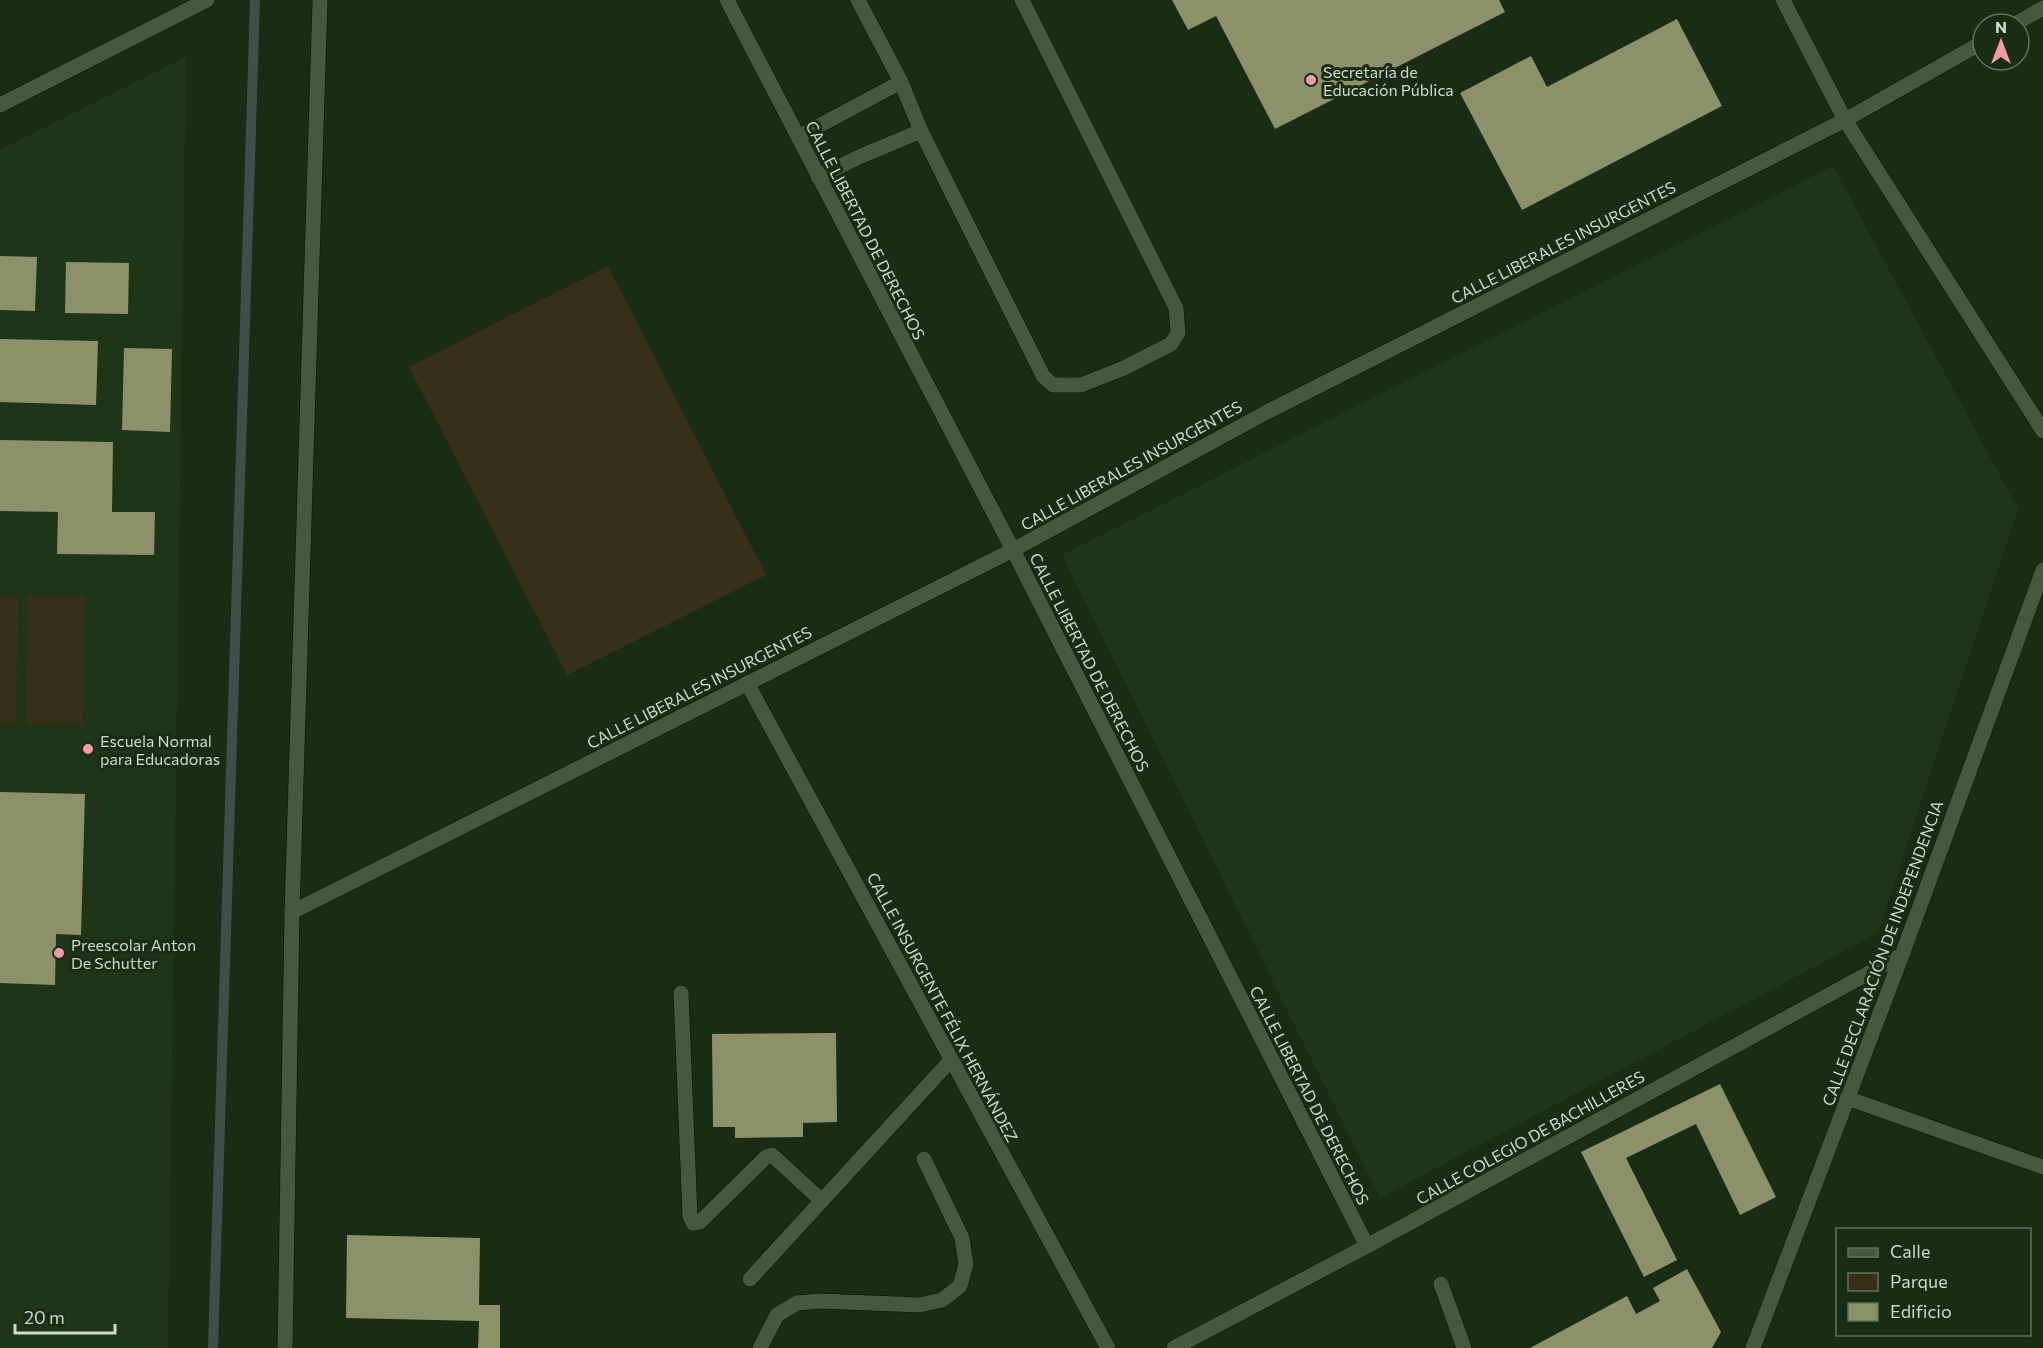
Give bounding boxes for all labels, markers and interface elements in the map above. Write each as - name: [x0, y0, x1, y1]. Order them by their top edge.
- north arrow: [1971, 12, 2031, 72]
- text: N: [1995, 17, 2007, 36]
- place label: Secretaría de Educación Pública: [1323, 62, 1454, 99]
- marker: Secretaría de Educación Pública: [1304, 73, 1318, 87]
- street label: CALLE LIBERTAD DE DERECHOS: [802, 118, 930, 342]
- street label: CALLE LIBERALES INSURGENTES: [1447, 177, 1679, 307]
- street label: CALLE LIBERALES INSURGENTES: [1017, 396, 1245, 534]
- street label: CALLE LIBERTAD DE DERECHOS: [1026, 550, 1154, 774]
- street label: CALLE LIBERALES INSURGENTES: [583, 622, 815, 752]
- place label: Escuela Normal para Educadoras: [100, 731, 220, 768]
- marker: Escuela Normal para Educadoras: [81, 742, 95, 756]
- street label: CALLE DECLARACIÓN DE INDEPENDENCIA: [1818, 798, 1946, 1108]
- street label: CALLE INSURGENTE FÉLIX HERNÁNDEZ: [864, 869, 1022, 1145]
- place label: Preescolar Anton De Schutter: [71, 935, 196, 972]
- marker: Preescolar Anton De Schutter: [52, 946, 66, 960]
- street label: CALLE LIBERTAD DE DERECHOS: [1246, 983, 1374, 1207]
- street label: CALLE COLEGIO DE BACHILLERES: [1413, 1066, 1647, 1208]
- legend: [1836, 1228, 2031, 1336]
- text: Calle: [1890, 1240, 1930, 1262]
- text: Parque: [1890, 1270, 1948, 1292]
- scale bar: [15, 1297, 116, 1335]
- text: Edificio: [1890, 1300, 1952, 1322]
- text: 20 m: [24, 1306, 65, 1328]

